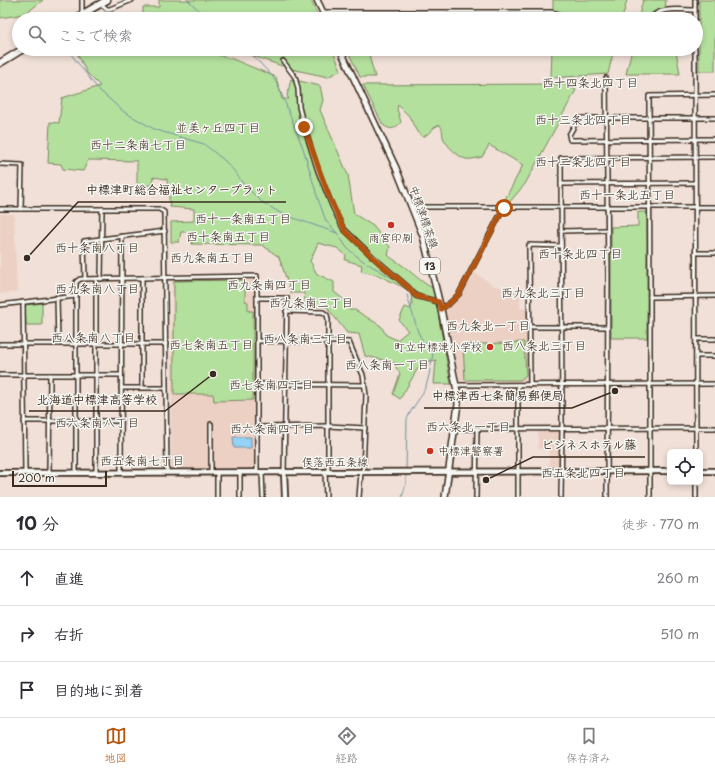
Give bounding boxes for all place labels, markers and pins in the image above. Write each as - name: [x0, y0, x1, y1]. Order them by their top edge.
- callout: 中標津町総合福祉センタープラット: [78, 178, 286, 202]
- marker: 雨宮印刷: [386, 220, 396, 230]
- place label: 雨宮印刷: [369, 229, 413, 246]
- place label: 町立中標津小学校: [394, 338, 482, 355]
- marker: 町立中標津小学校: [485, 342, 495, 352]
- callout: 中標津西七条簡易郵便局: [424, 384, 572, 408]
- callout: 北海道中標津高等学校: [29, 387, 165, 411]
- callout: ビジネスホテル藤: [533, 433, 645, 457]
- place label: 中標津警察署: [438, 442, 504, 459]
- marker: 中標津警察署: [425, 446, 435, 456]

